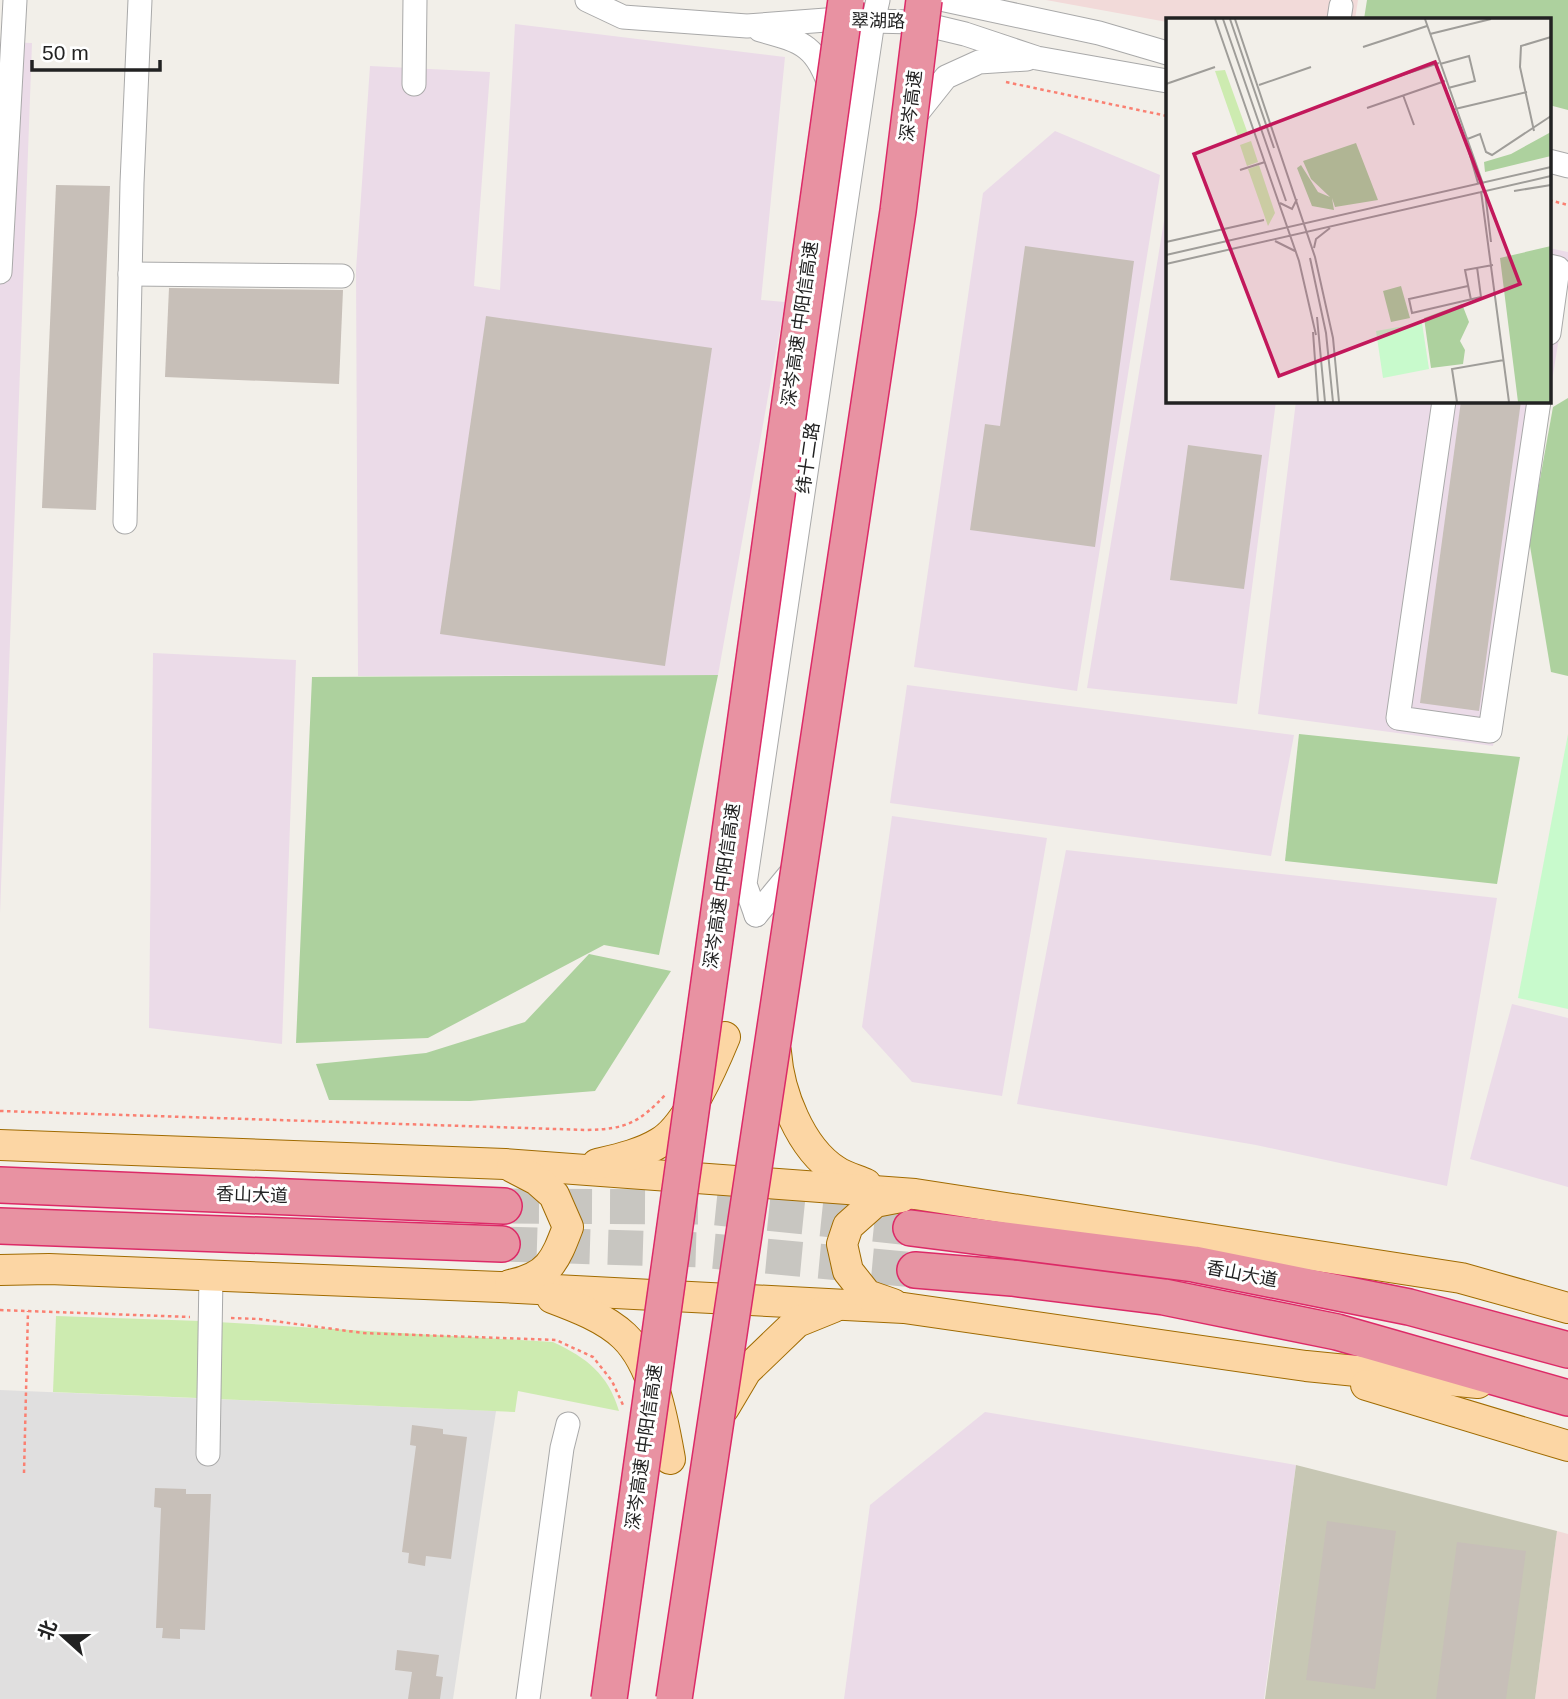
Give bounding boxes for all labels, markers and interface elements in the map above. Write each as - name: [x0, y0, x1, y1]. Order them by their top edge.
- street label: 翠湖路: [851, 11, 905, 31]
- inset map: [1166, 18, 1550, 402]
- scale bar: [32, 28, 159, 72]
- text: 50 m: [42, 41, 89, 64]
- street label: 深岑高速: [897, 69, 925, 143]
- street label: 深岑高速 中阳信高速: [778, 240, 822, 408]
- street label: 纬十二路: [793, 421, 823, 495]
- street label: 深岑高速 中阳信高速: [700, 802, 744, 970]
- street label: 香山大道: [216, 1184, 288, 1206]
- street label: 香山大道: [1205, 1257, 1279, 1291]
- street label: 深岑高速 中阳信高速: [622, 1363, 666, 1531]
- north arrow: [28, 1601, 98, 1671]
- text: 北: [34, 1617, 61, 1643]

